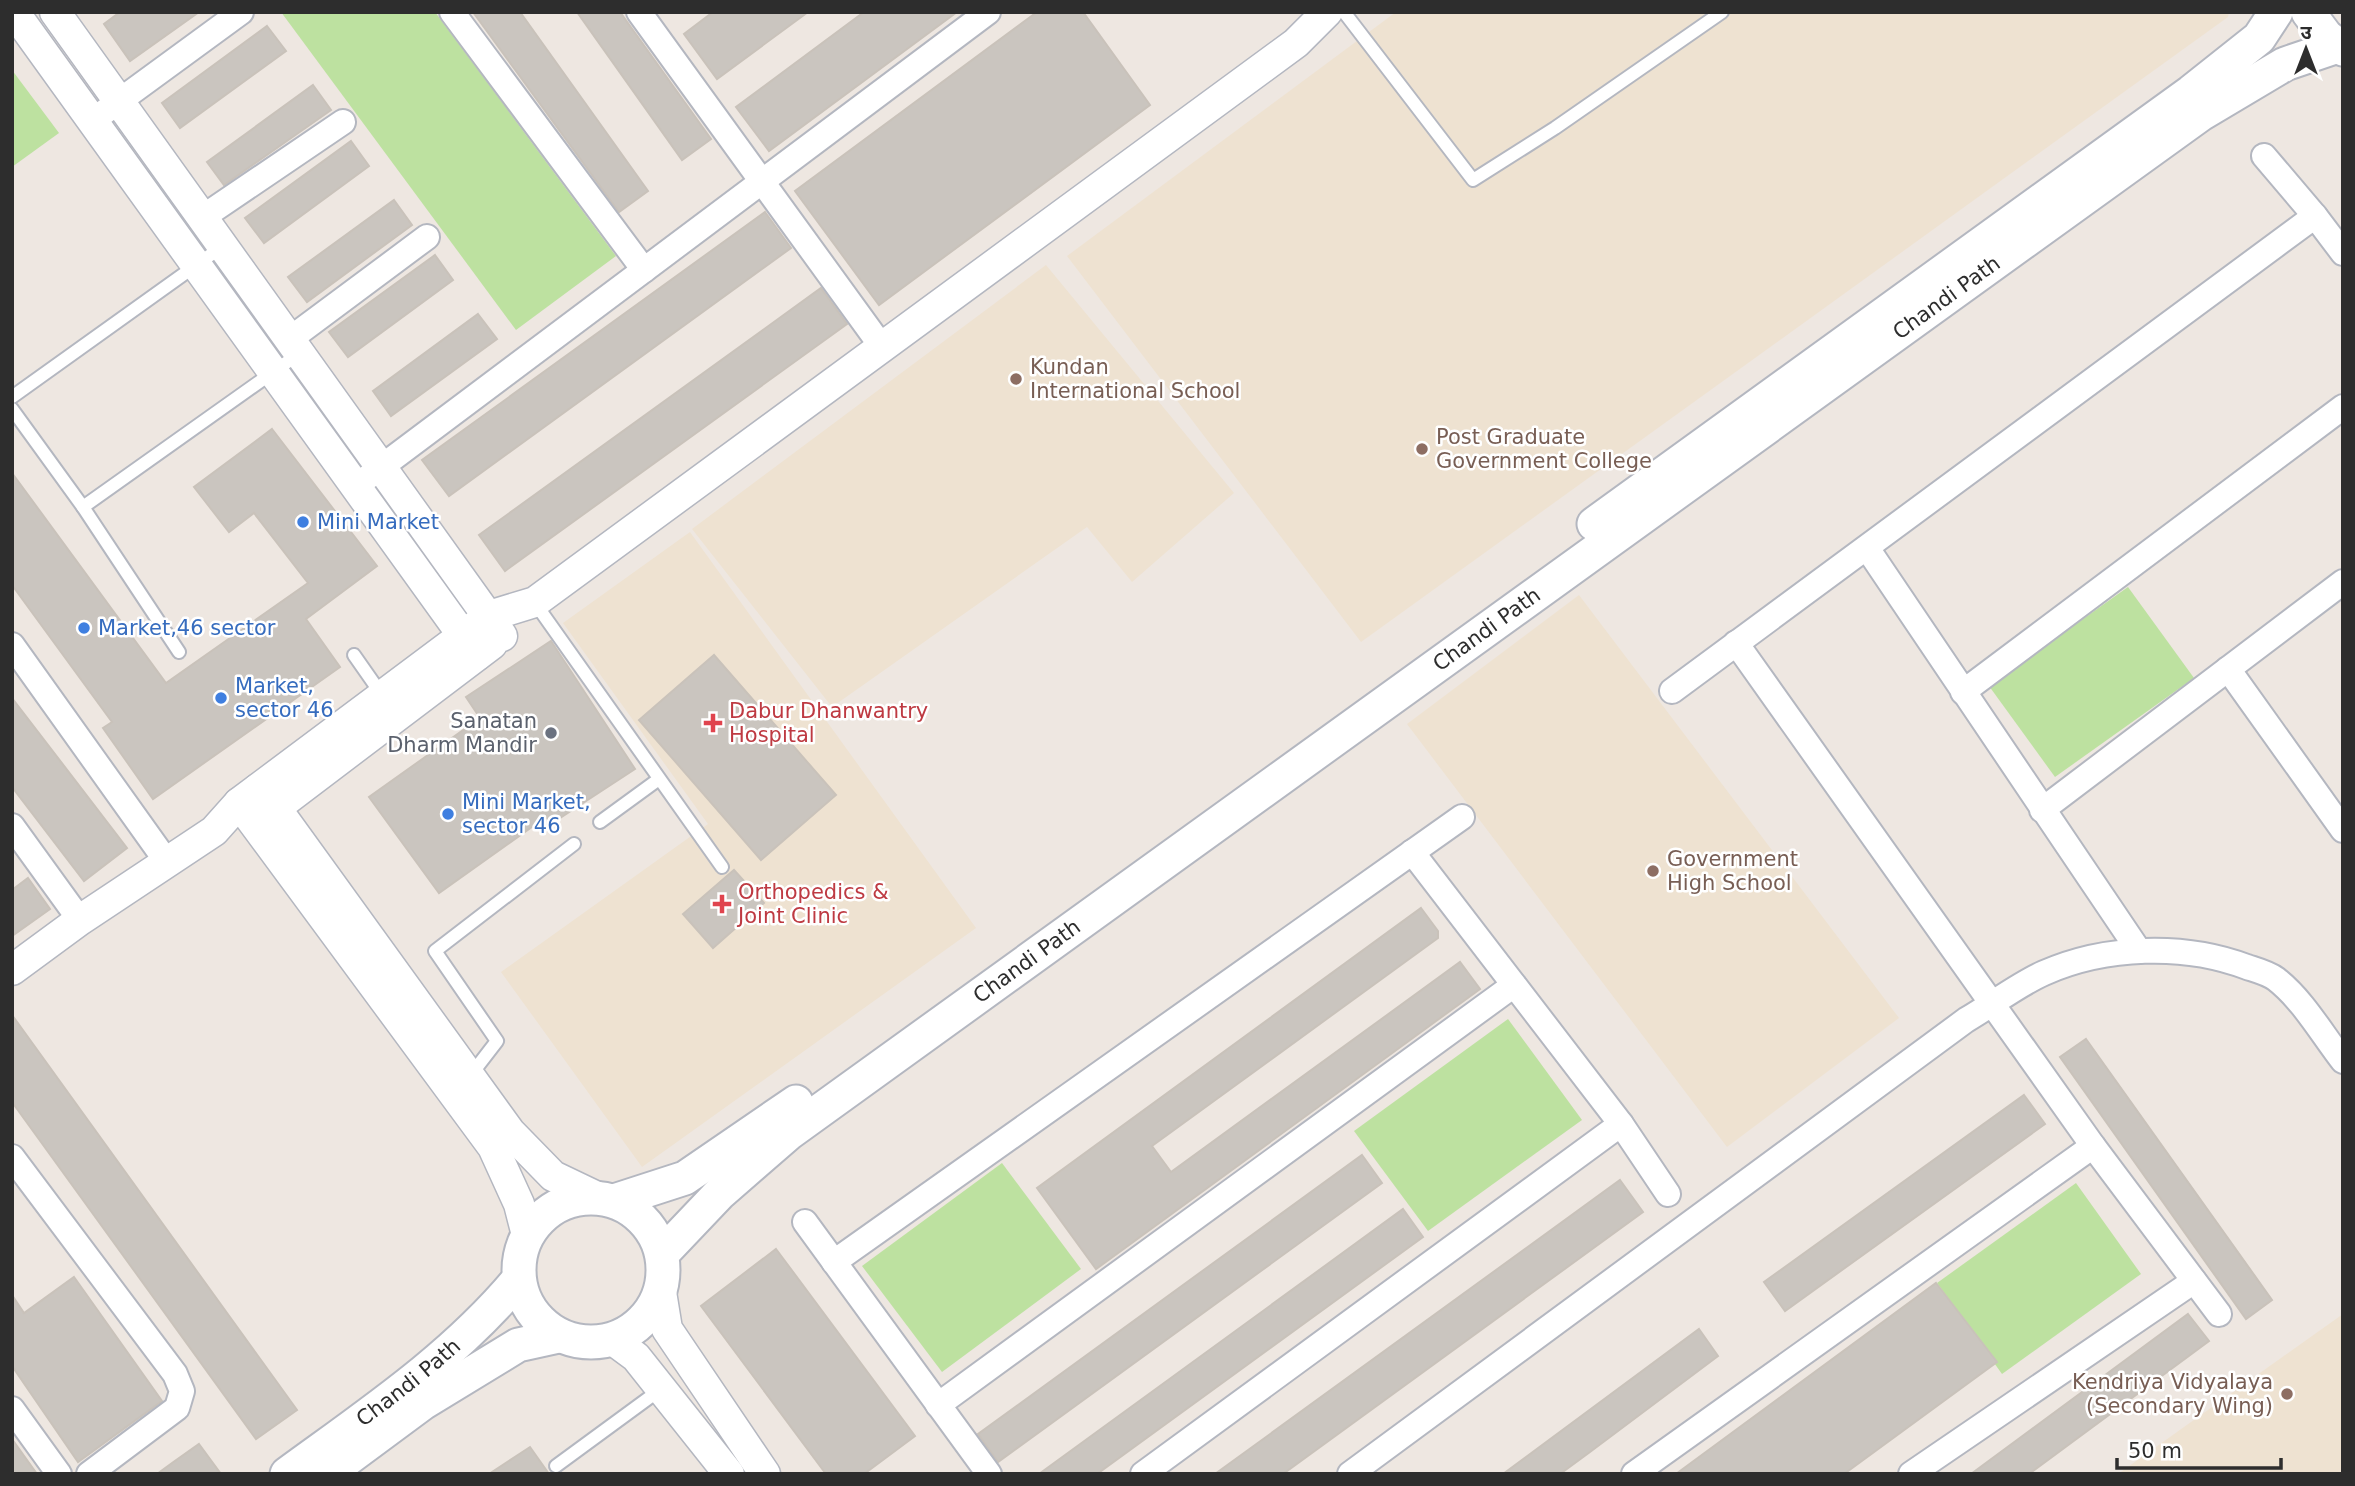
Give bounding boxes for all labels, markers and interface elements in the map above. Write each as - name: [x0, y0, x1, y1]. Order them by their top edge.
- north arrow: [2271, 14, 2341, 84]
- text: उ: [2300, 21, 2312, 43]
- street label: Chandi Path: [1888, 251, 2005, 344]
- place label: Kundan International School: [1030, 355, 1240, 403]
- marker: Kundan International School: [1008, 371, 1024, 387]
- place label: Post Graduate Government College: [1436, 425, 1652, 473]
- marker: Post Graduate Government College: [1414, 441, 1430, 457]
- place label: Mini Market: [317, 510, 439, 534]
- marker: Mini Market: [295, 514, 311, 530]
- street label: Chandi Path: [1428, 583, 1545, 676]
- place label: Market,46 sector: [98, 616, 276, 640]
- marker: Market,46 sector: [76, 620, 92, 636]
- place label: Market, sector 46: [235, 674, 334, 722]
- marker: Market, sector 46: [213, 690, 229, 706]
- place label: Dabur Dhanwantry Hospital: [729, 699, 928, 747]
- place label: Sanatan Dharm Mandir: [387, 709, 537, 757]
- marker: Dabur Dhanwantry Hospital: [703, 713, 723, 733]
- marker: Sanatan Dharm Mandir: [543, 725, 559, 741]
- place label: Mini Market, sector 46: [462, 790, 591, 838]
- marker: Mini Market, sector 46: [440, 806, 456, 822]
- place label: Government High School: [1667, 847, 1798, 895]
- marker: Government High School: [1645, 863, 1661, 879]
- place label: Orthopedics & Joint Clinic: [736, 880, 889, 928]
- marker: Orthopedics & Joint Clinic: [712, 894, 732, 914]
- street label: Chandi Path: [969, 915, 1085, 1008]
- street label: Chandi Path: [352, 1334, 465, 1431]
- place label: Kendriya Vidyalaya (Secondary Wing): [2072, 1370, 2273, 1418]
- marker: Kendriya Vidyalaya (Secondary Wing): [2279, 1386, 2295, 1402]
- scale bar: [2117, 1426, 2282, 1470]
- text: 50 m: [2128, 1439, 2182, 1463]

